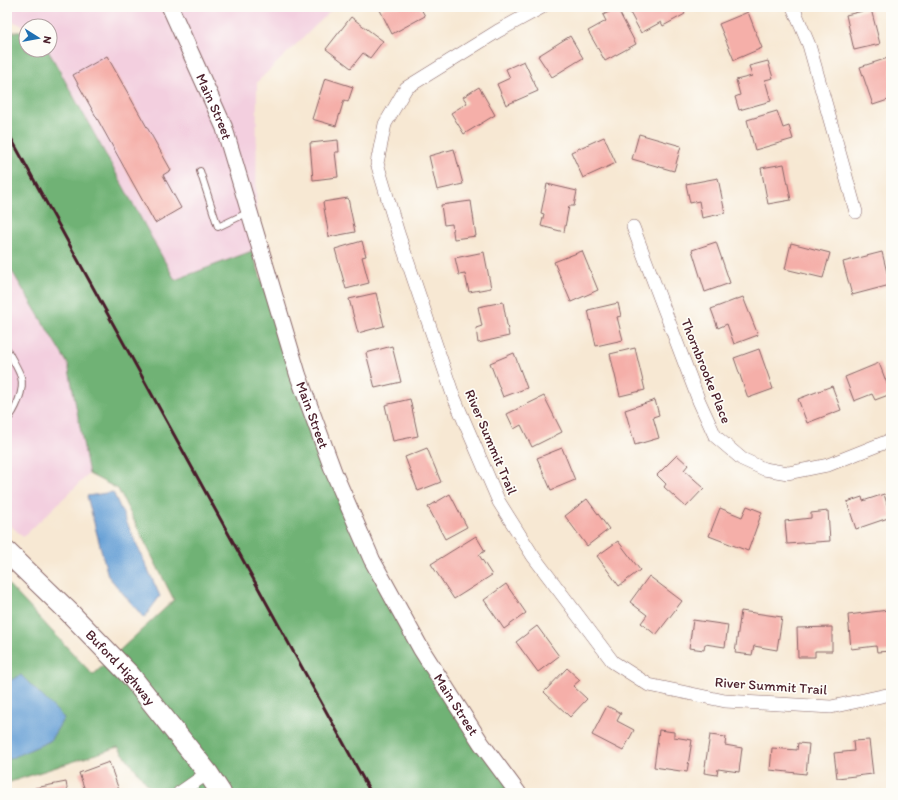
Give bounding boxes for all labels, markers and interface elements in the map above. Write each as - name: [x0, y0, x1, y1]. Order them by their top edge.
- north arrow: [18, 18, 58, 58]
- text: N: [40, 35, 54, 45]
- street label: Main Street: [193, 71, 236, 142]
- street label: Thornbrooke Place: [677, 316, 735, 426]
- street label: Main Street: [293, 379, 333, 451]
- street label: River Summit Trail: [461, 387, 521, 497]
- street label: Buford Highway: [82, 626, 159, 709]
- street label: Main Street: [430, 670, 482, 739]
- street label: River Summit Trail: [714, 674, 828, 698]

